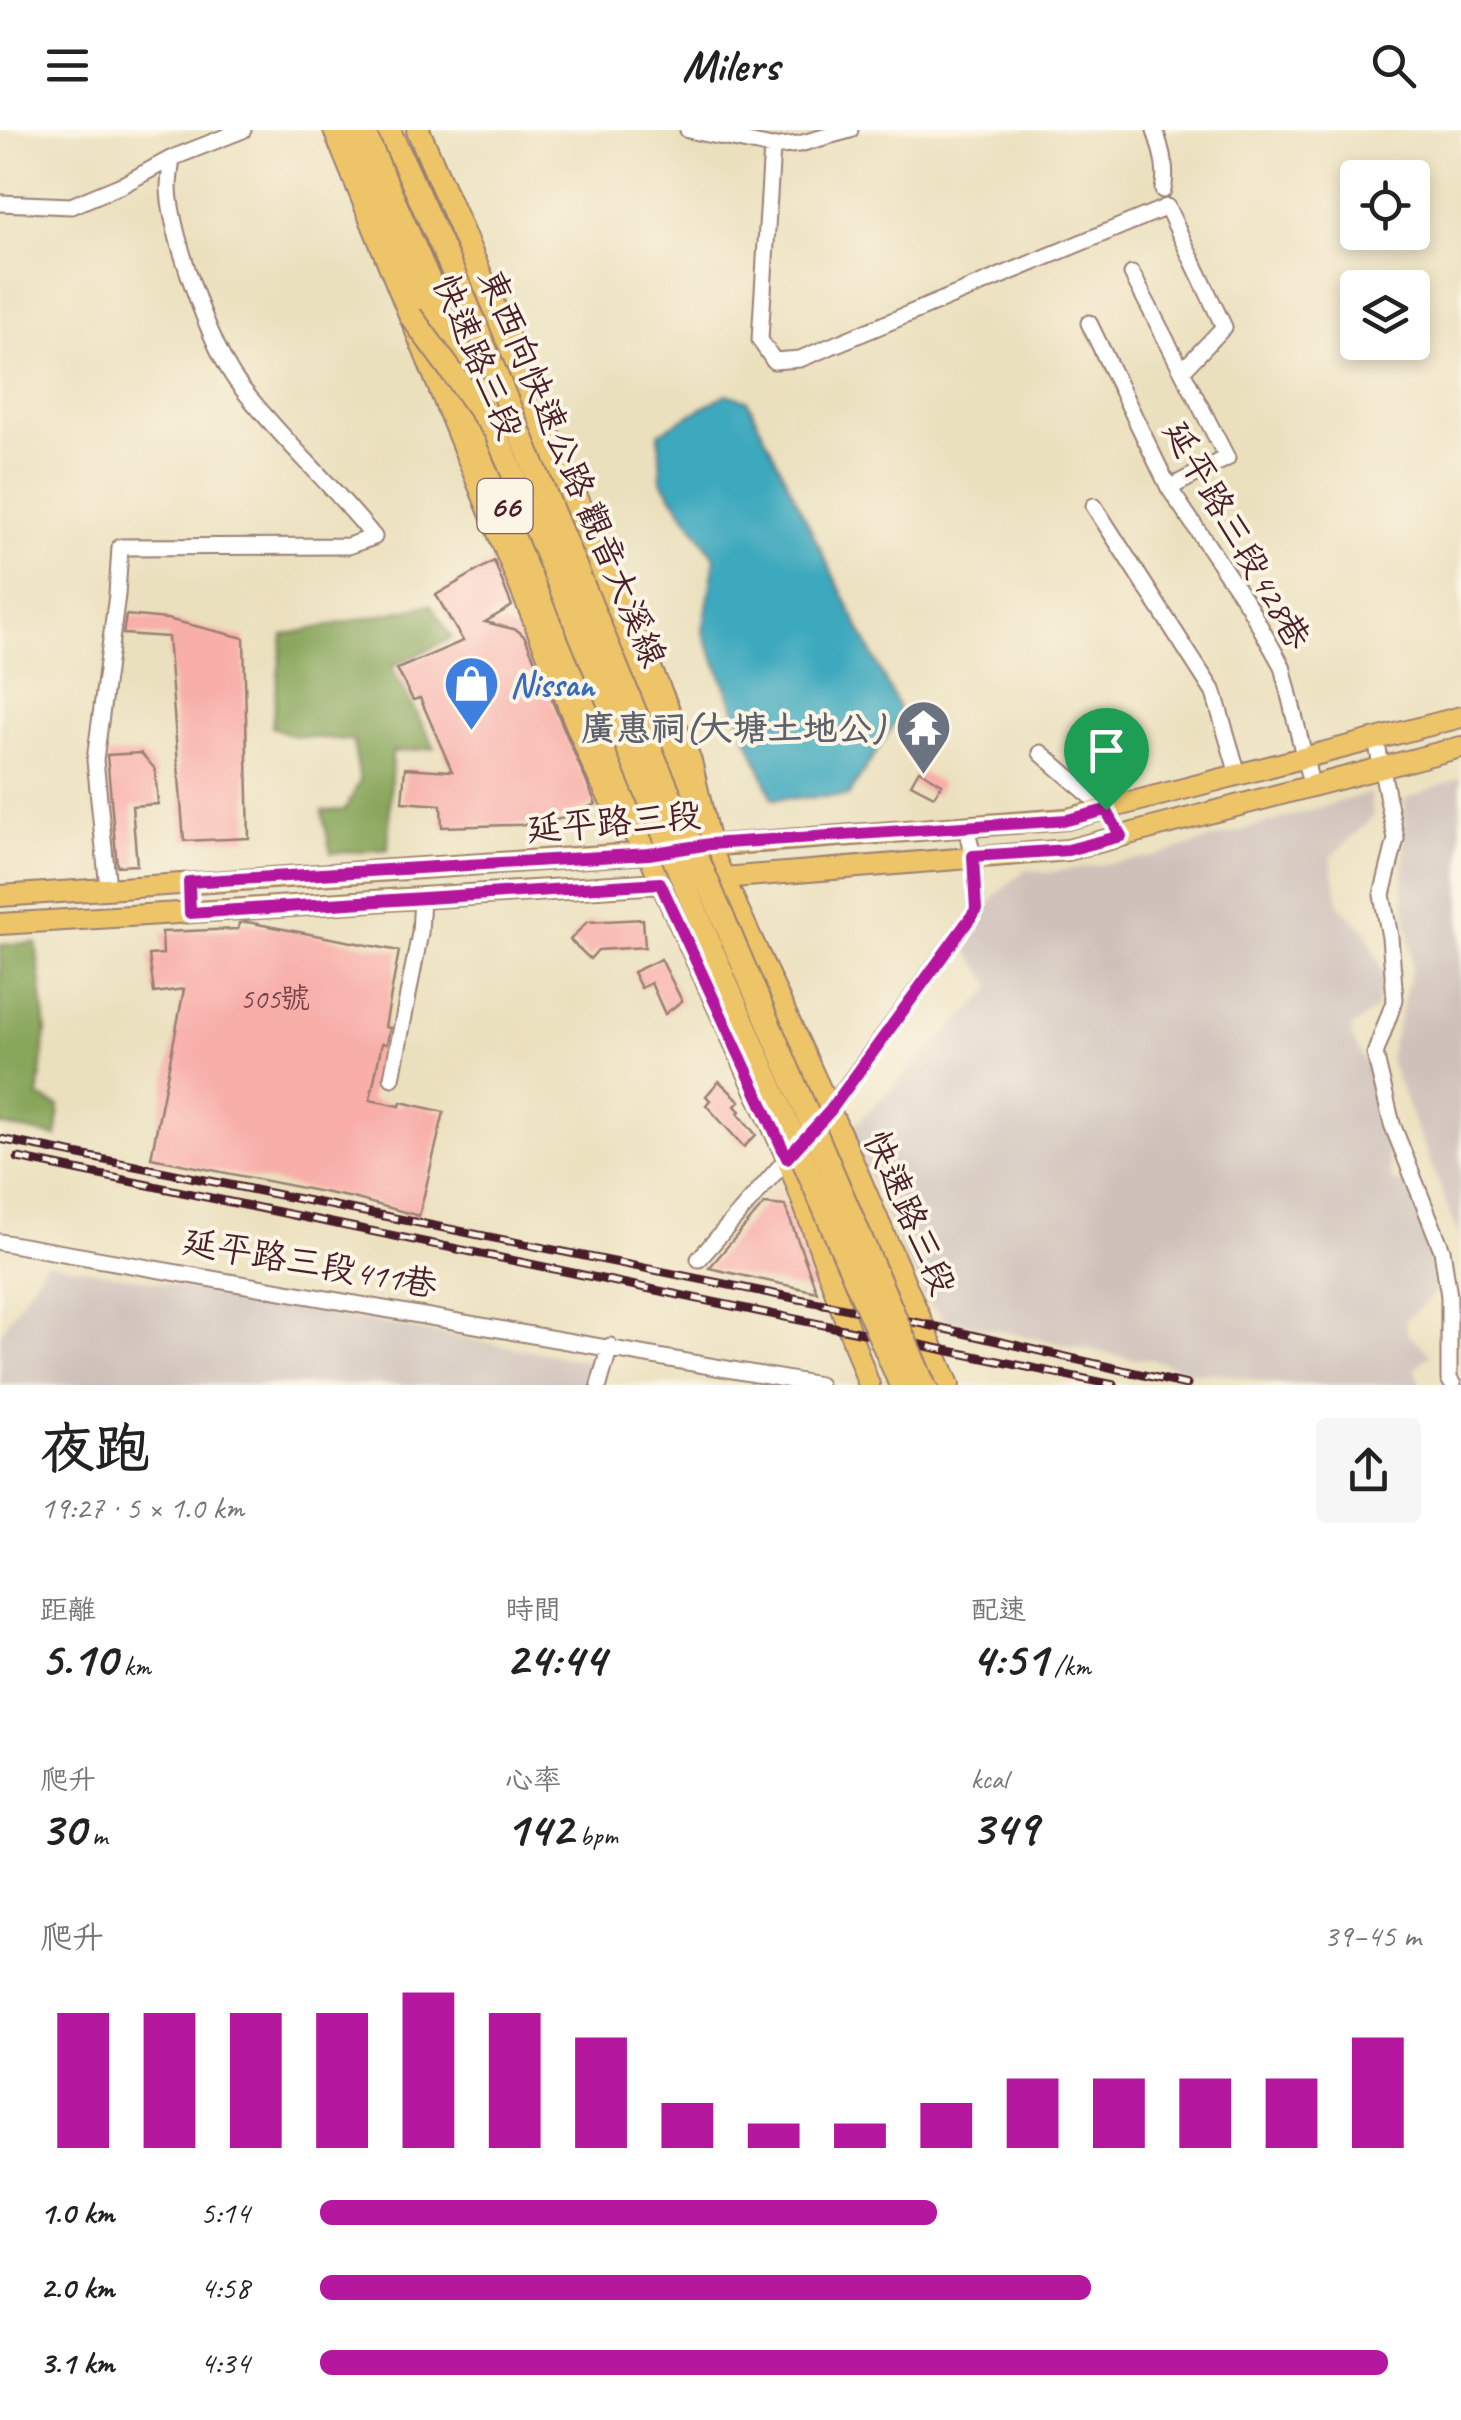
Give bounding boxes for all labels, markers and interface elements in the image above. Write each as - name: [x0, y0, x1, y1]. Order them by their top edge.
- text: Milers: [682, 37, 779, 94]
- icon: menu: [40, 38, 95, 93]
- icon: search: [1366, 38, 1421, 93]
- map controls: [1340, 160, 1430, 360]
- button: locate: [1340, 160, 1430, 250]
- street label: 東西向快速公路 觀音大溪線: [468, 262, 676, 674]
- street label: 快速路三段: [423, 268, 533, 446]
- button: layers: [1340, 270, 1430, 360]
- street label: 延平路三段428巷: [1153, 412, 1321, 658]
- road number: 66: [478, 479, 532, 533]
- shop icon: Nissan: [441, 654, 501, 733]
- place label: Nissan: [510, 662, 596, 707]
- temple icon: 廣惠祠(大塘土地公): [893, 698, 953, 777]
- place label: 廣惠祠(大塘土地公): [581, 706, 886, 751]
- pin: [1064, 708, 1149, 811]
- icon: arrive: [1079, 723, 1134, 778]
- street label: 延平路三段: [525, 792, 703, 852]
- house number: 505號: [240, 979, 310, 1017]
- street label: 快速路三段: [854, 1124, 966, 1302]
- street label: 延平路三段411巷: [179, 1219, 441, 1307]
- text: 夜跑: [40, 1414, 150, 1484]
- button: share: [1316, 1418, 1421, 1523]
- text: 19:27 · 5 × 1.0 km: [40, 1487, 244, 1528]
- text: 距離: [40, 1592, 96, 1627]
- text: 時間: [505, 1592, 561, 1627]
- text: 配速: [971, 1592, 1027, 1627]
- text: 5.10: [40, 1627, 117, 1690]
- text: 24:44: [505, 1627, 605, 1690]
- text: 4:51: [971, 1627, 1047, 1690]
- text: km: [117, 1648, 151, 1683]
- text: /km: [1047, 1648, 1091, 1683]
- text: kcal: [971, 1761, 1008, 1796]
- text: 爬升: [40, 1762, 96, 1797]
- text: 心率: [505, 1762, 561, 1797]
- text: 349: [971, 1796, 1038, 1859]
- text: 30: [40, 1797, 85, 1860]
- text: 142: [505, 1797, 573, 1860]
- text: m: [85, 1818, 107, 1853]
- text: bpm: [573, 1818, 618, 1853]
- text: 39–45 m: [1323, 1915, 1421, 1956]
- text: 爬升: [40, 1917, 104, 1958]
- text: 1.0 km: [40, 2192, 114, 2233]
- text: 5:14: [200, 2192, 250, 2233]
- text: 2.0 km: [40, 2267, 114, 2308]
- text: 4:58: [200, 2267, 250, 2308]
- text: 3.1 km: [40, 2342, 114, 2383]
- text: 4:34: [200, 2342, 250, 2383]

